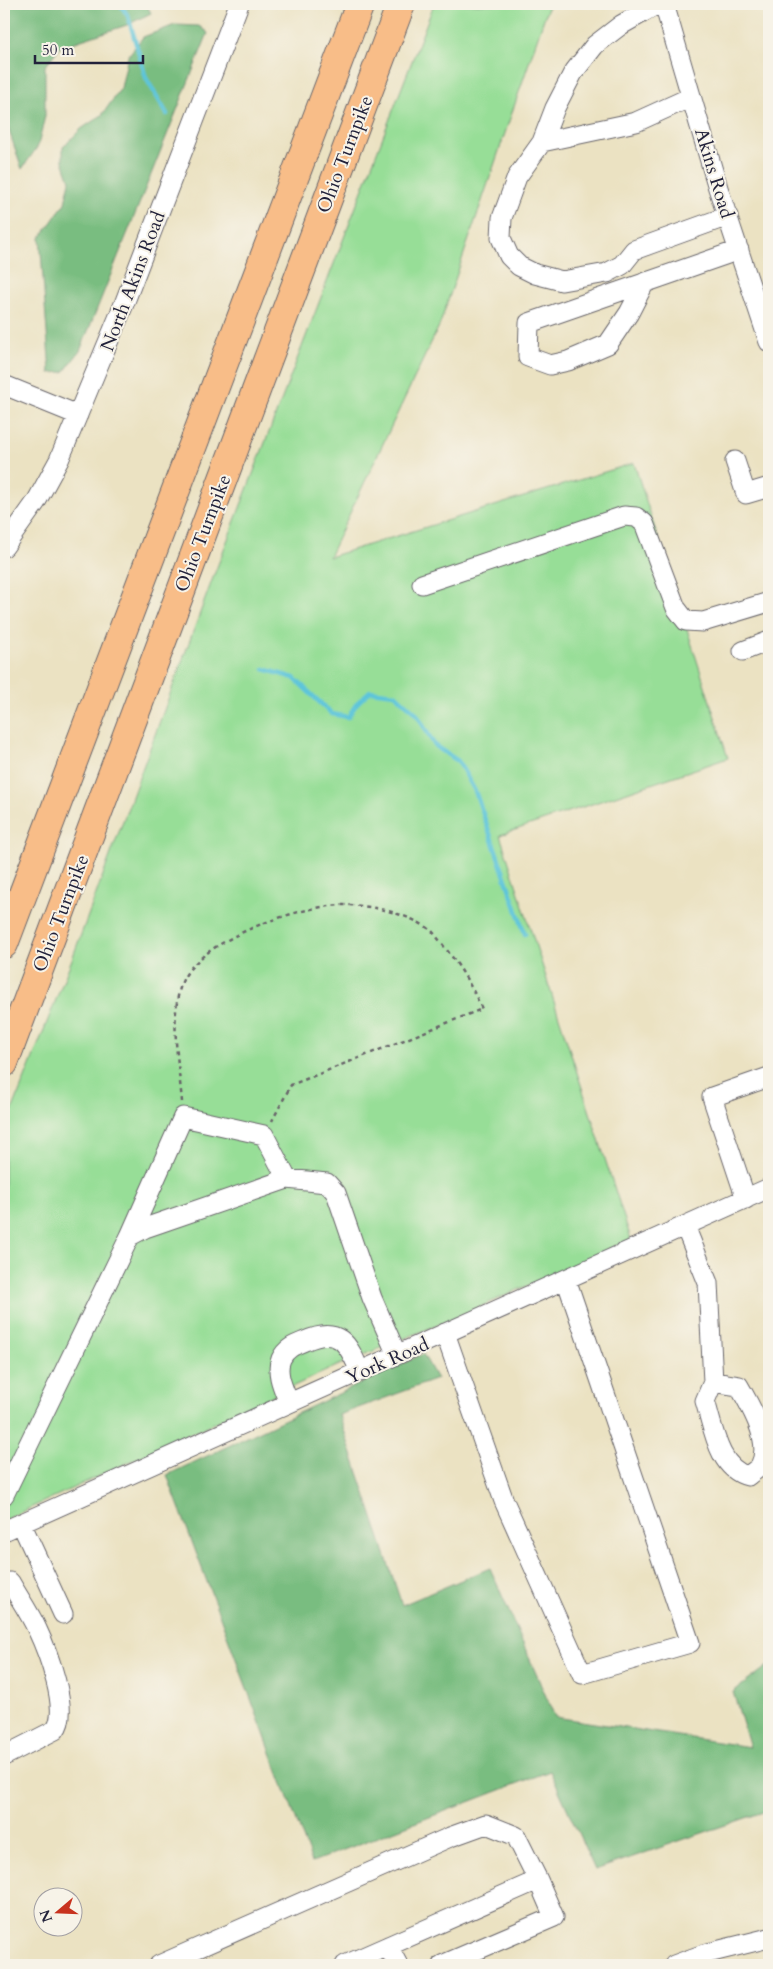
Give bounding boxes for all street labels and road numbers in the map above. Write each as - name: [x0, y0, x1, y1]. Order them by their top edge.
- street label: Ohio Turnpike: [311, 92, 379, 217]
- street label: Akins Road: [688, 125, 740, 222]
- street label: North Akins Road: [94, 208, 172, 355]
- street label: Ohio Turnpike: [169, 471, 237, 596]
- street label: Ohio Turnpike: [27, 851, 95, 976]
- street label: York Road: [342, 1331, 433, 1391]

